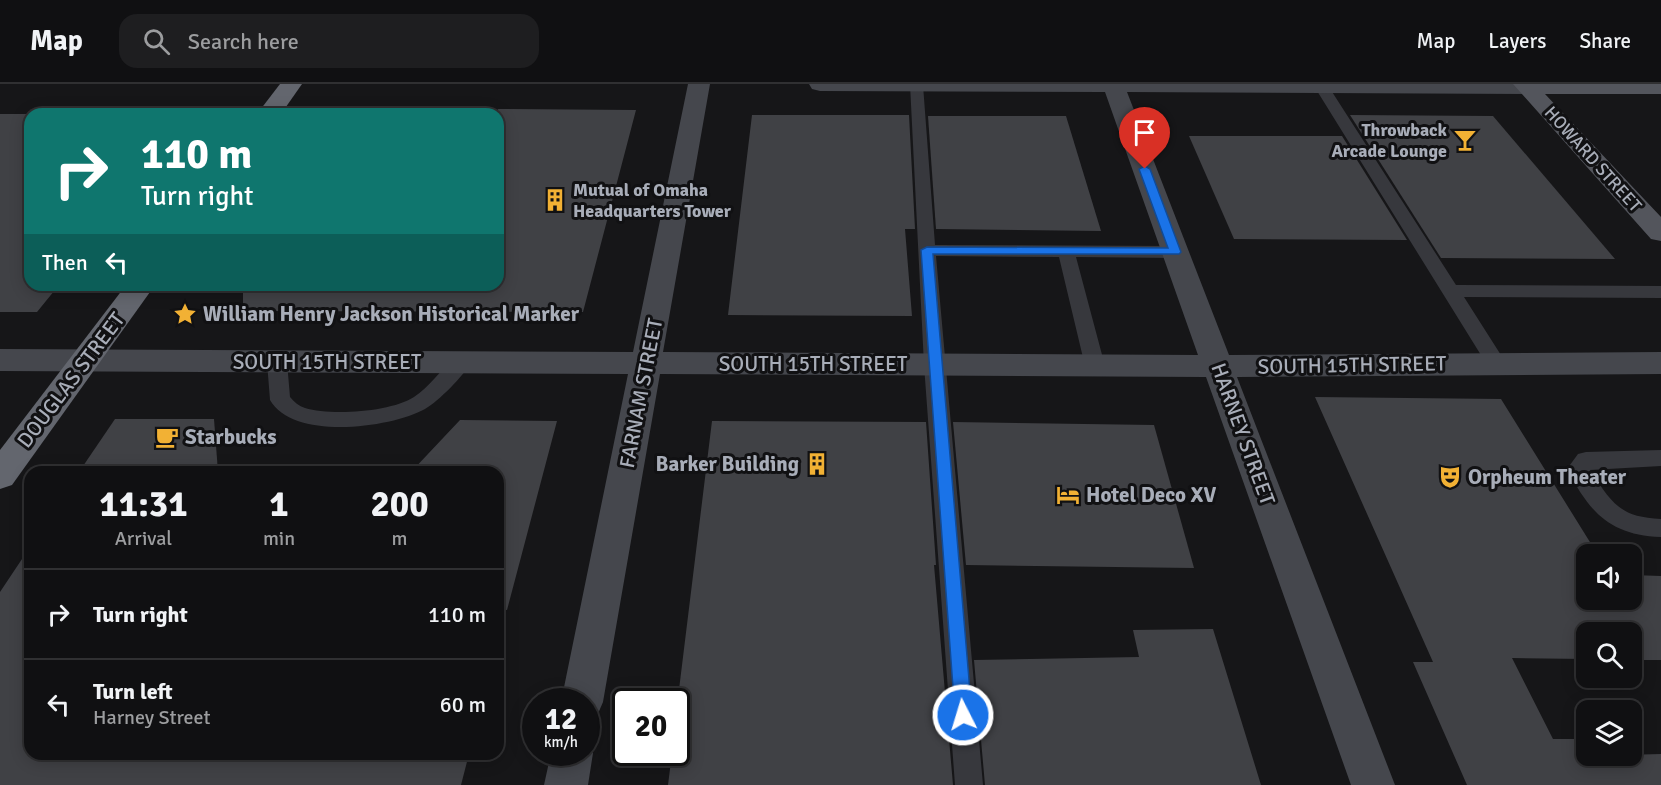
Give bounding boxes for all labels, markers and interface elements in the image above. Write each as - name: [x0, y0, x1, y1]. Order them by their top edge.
- search box: [119, 14, 539, 68]
- text: Map: [30, 24, 83, 58]
- icon: search: [140, 25, 173, 58]
- text: Search here: [188, 28, 299, 55]
- text: Map: [1417, 28, 1455, 54]
- text: Layers: [1488, 28, 1546, 54]
- text: Share: [1579, 28, 1631, 54]
- street label: HOWARD STREET: [1540, 102, 1646, 216]
- pin: [1119, 107, 1170, 169]
- icon: arrive: [1128, 116, 1161, 149]
- place label: Throwback Arcade Lounge: [1331, 119, 1448, 162]
- bar icon: Throwback Arcade Lounge: [1452, 127, 1478, 153]
- text: 110 m: [141, 129, 252, 180]
- icon: right: [42, 132, 120, 210]
- place label: Mutual of Omaha Headquarters Tower: [573, 179, 732, 222]
- text: Turn right: [141, 180, 254, 213]
- building icon: Mutual of Omaha Headquarters Tower: [542, 187, 568, 213]
- icon: left: [100, 246, 133, 279]
- text: Then: [42, 249, 88, 276]
- place icon: William Henry Jackson Historical Marker: [172, 301, 198, 327]
- place label: William Henry Jackson Historical Marker: [203, 301, 580, 327]
- street label: DOUGLAS STREET: [12, 307, 131, 453]
- street label: FARNAM STREET: [614, 315, 668, 470]
- street label: SOUTH 15TH STREET: [233, 349, 422, 375]
- street label: SOUTH 15TH STREET: [1258, 350, 1447, 380]
- street label: SOUTH 15TH STREET: [719, 351, 908, 377]
- street label: HARNEY STREET: [1205, 359, 1281, 509]
- cafe icon: Starbucks: [154, 424, 180, 450]
- place label: Starbucks: [185, 424, 277, 450]
- place label: Barker Building: [656, 451, 799, 477]
- building icon: Barker Building: [804, 451, 830, 477]
- theatre icon: Orpheum Theater: [1437, 464, 1463, 490]
- place label: Orpheum Theater: [1468, 464, 1627, 490]
- text: 11:31: [99, 482, 188, 527]
- text: 1: [269, 482, 289, 527]
- text: 200: [370, 482, 429, 527]
- hotel icon: Hotel Deco XV: [1055, 482, 1081, 508]
- place label: Hotel Deco XV: [1086, 482, 1216, 508]
- text: Arrival: [115, 526, 172, 551]
- text: min: [263, 526, 295, 551]
- text: m: [392, 526, 408, 551]
- map controls: [1576, 544, 1642, 766]
- button: sound: [1576, 544, 1642, 610]
- icon: right: [42, 598, 75, 631]
- text: Turn right: [93, 601, 188, 628]
- text: 110 m: [428, 601, 486, 628]
- button: search: [1576, 622, 1642, 688]
- text: Turn left: [93, 678, 173, 705]
- position arrow: [931, 683, 995, 747]
- icon: left: [42, 688, 75, 721]
- speed limit sign: 20: [612, 688, 690, 766]
- text: 60 m: [440, 691, 486, 718]
- button: layers: [1576, 700, 1642, 766]
- text: 12: [545, 701, 577, 738]
- text: Harney Street: [93, 705, 211, 730]
- text: km/h: [544, 733, 578, 751]

